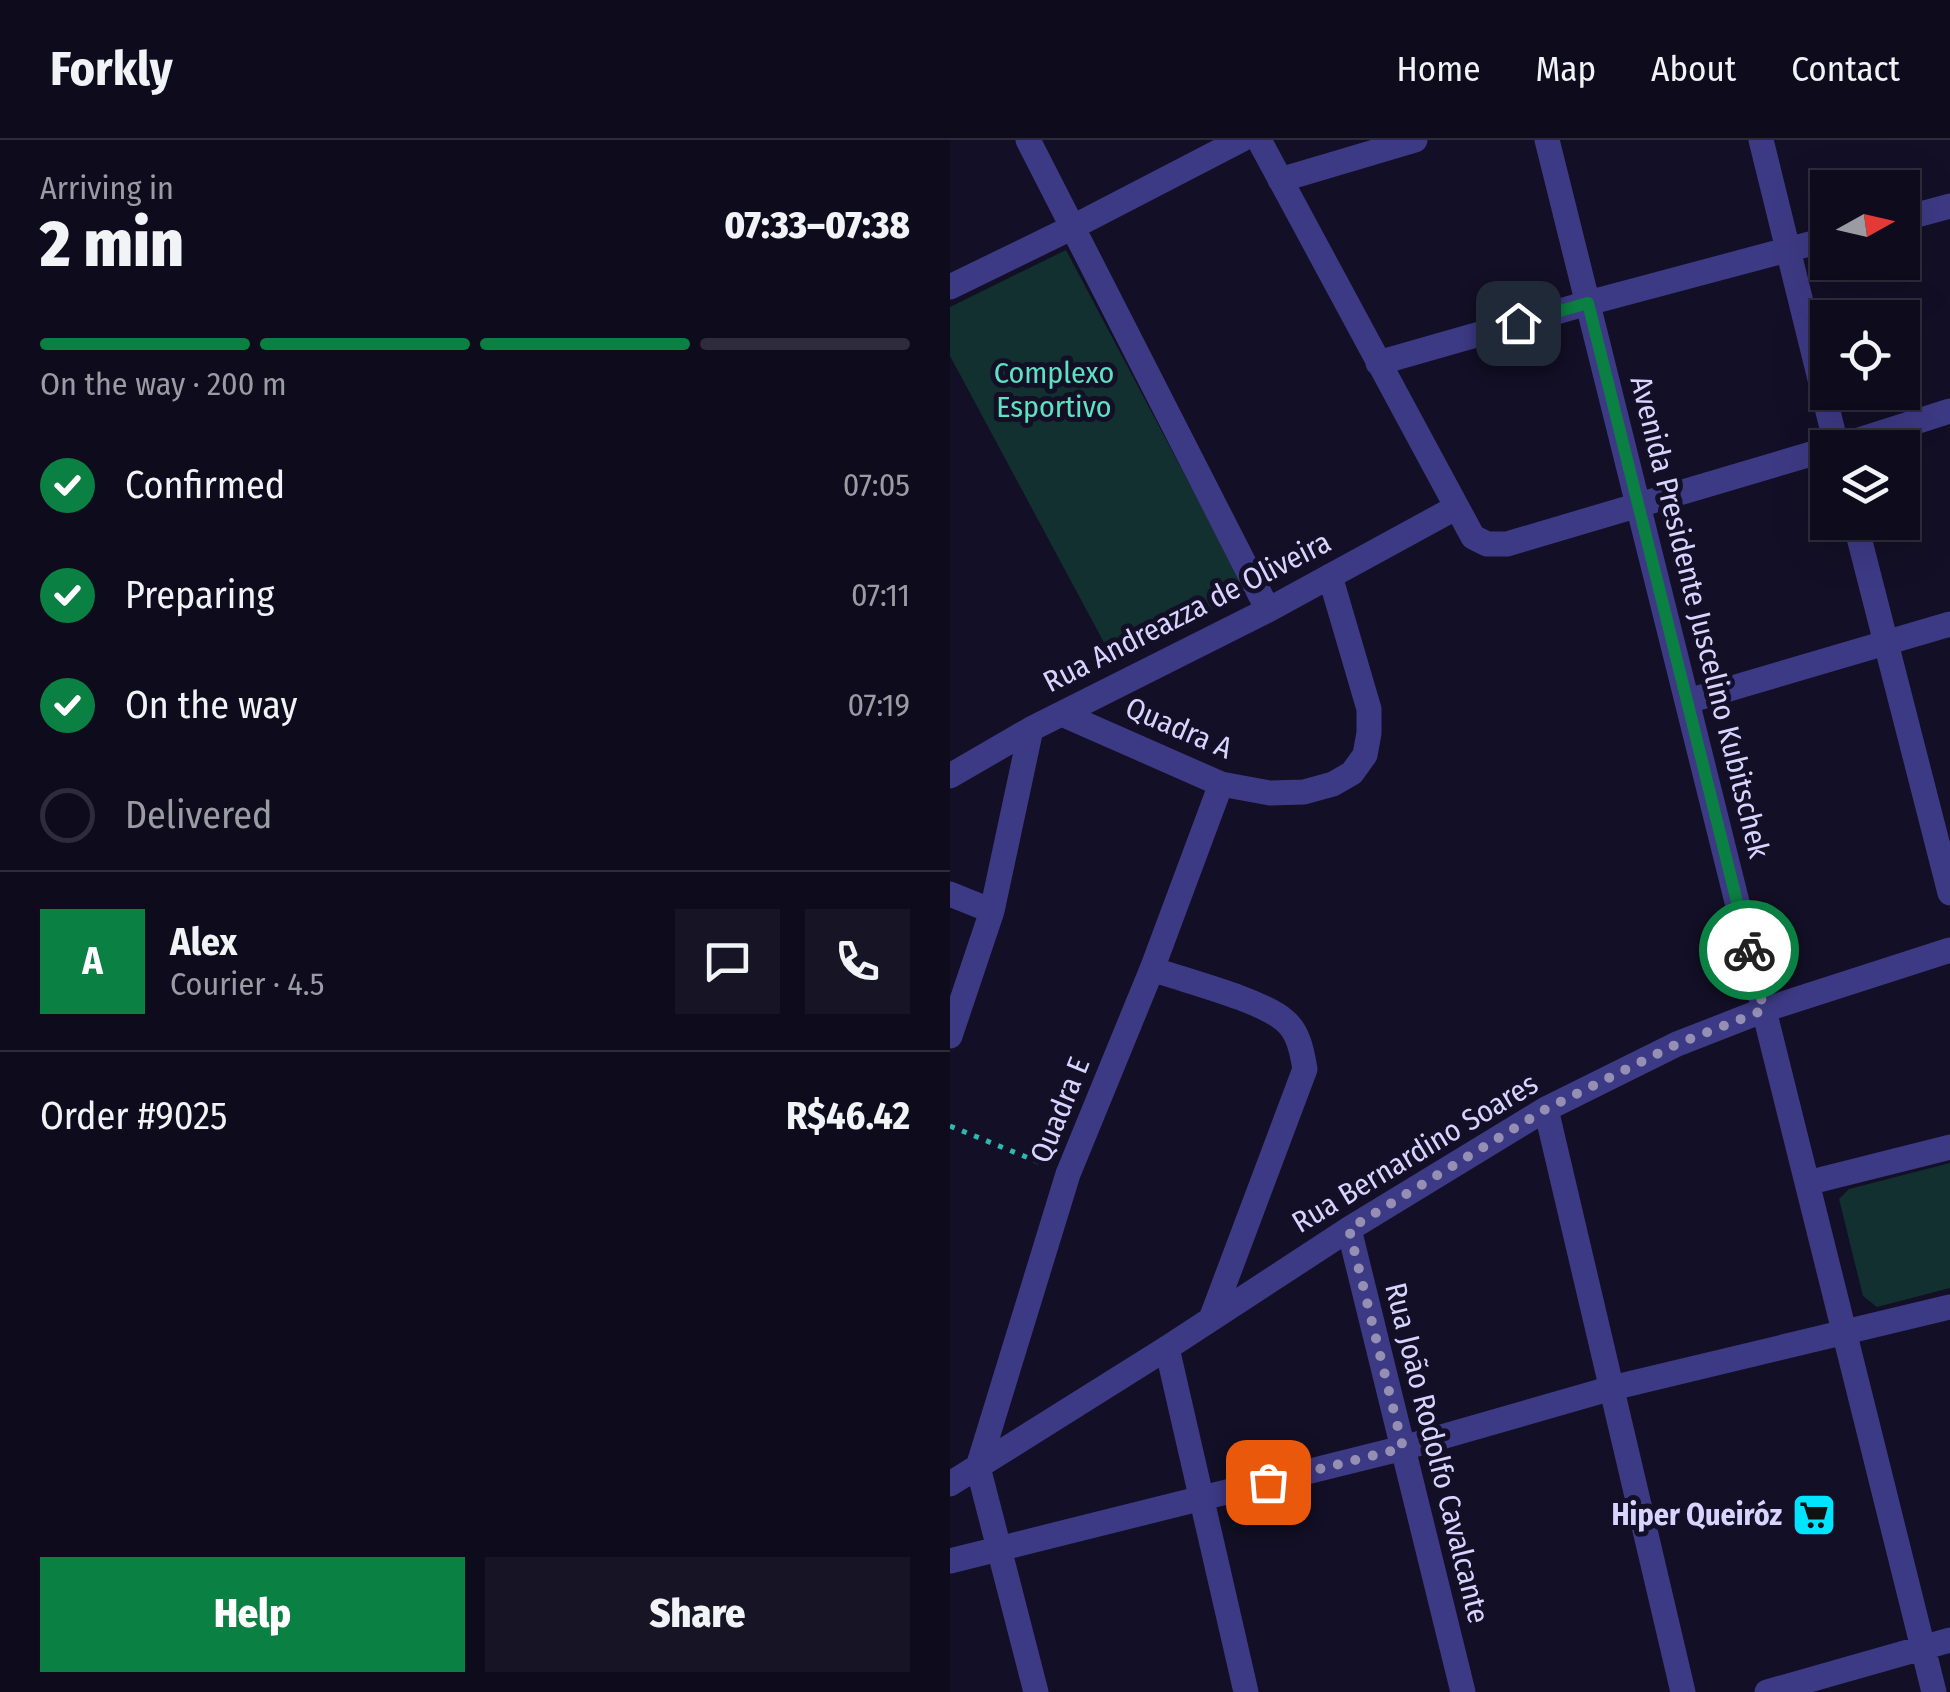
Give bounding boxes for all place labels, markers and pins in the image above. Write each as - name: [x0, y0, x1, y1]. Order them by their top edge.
- pin: [1476, 281, 1561, 366]
- pin: [1226, 1440, 1311, 1525]
- supermarket icon: Hiper Queiróz: [1791, 1492, 1837, 1538]
- place label: Hiper Queiróz: [1612, 1497, 1782, 1533]

